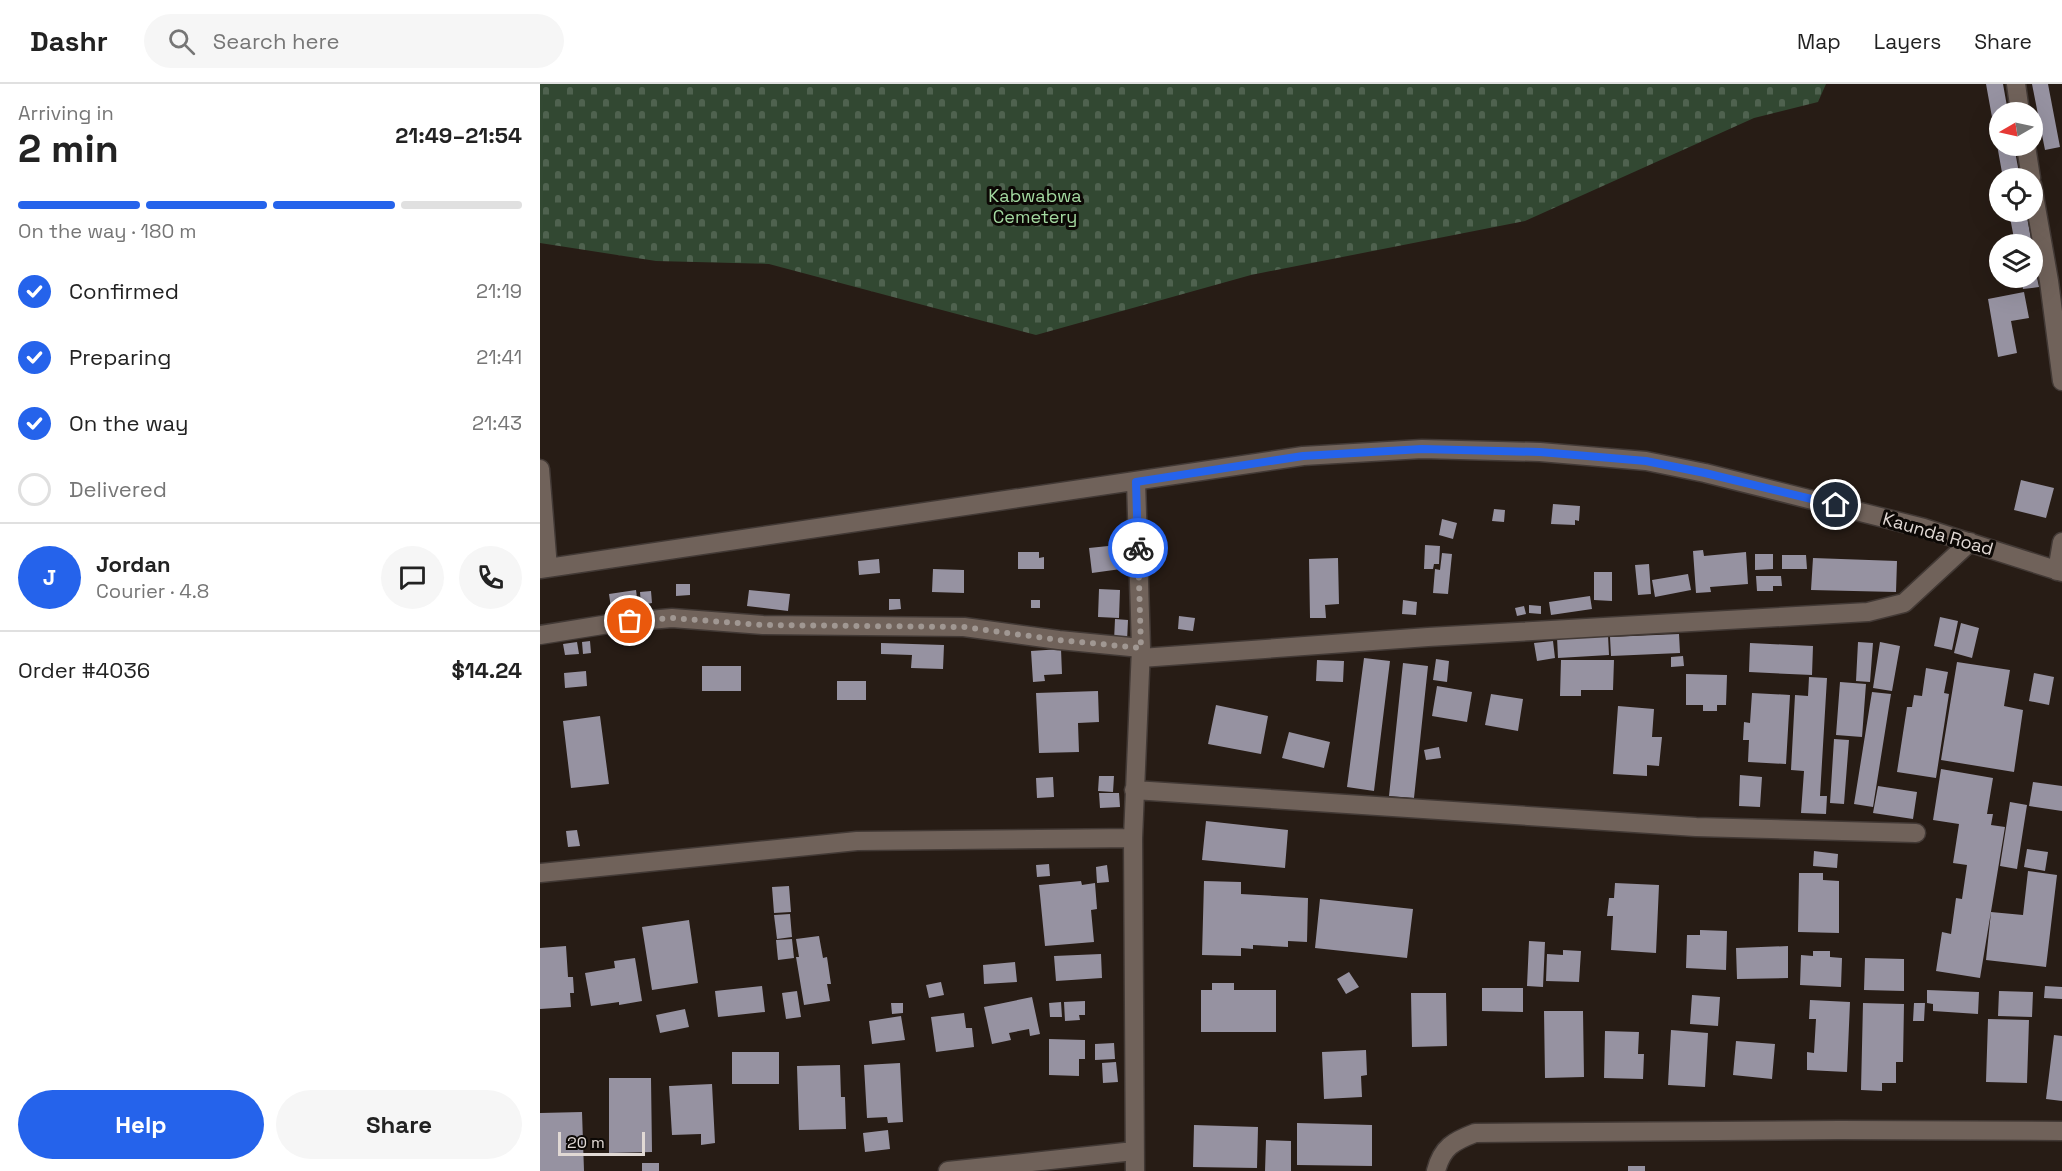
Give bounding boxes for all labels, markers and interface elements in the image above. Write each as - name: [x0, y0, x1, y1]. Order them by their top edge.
- search box: [144, 14, 564, 68]
- text: Dashr: [30, 23, 108, 59]
- icon: search: [165, 25, 198, 58]
- text: Search here: [213, 27, 340, 55]
- text: Map: [1797, 28, 1841, 55]
- text: Layers: [1874, 28, 1941, 55]
- text: Share: [1974, 28, 2032, 55]
- text: Arriving in: [18, 100, 114, 126]
- north arrow: [1989, 102, 2043, 156]
- map controls: [1989, 102, 2043, 288]
- text: 21:49–21:54: [395, 121, 522, 149]
- text: 2 min: [18, 124, 119, 173]
- button: locate: [1989, 168, 2043, 222]
- park label: Kabwabwa Cemetery: [988, 184, 1082, 228]
- text: On the way · 180 m: [18, 218, 197, 244]
- button: layers: [1989, 234, 2043, 288]
- icon: check: [18, 275, 51, 308]
- text: Confirmed: [69, 277, 179, 305]
- text: 21:19: [476, 278, 522, 304]
- icon: check: [18, 341, 51, 374]
- text: Preparing: [69, 343, 171, 371]
- text: 21:41: [476, 344, 522, 370]
- icon: check: [18, 407, 51, 440]
- text: On the way: [69, 409, 188, 437]
- text: 21:43: [472, 410, 522, 436]
- text: Delivered: [69, 475, 167, 503]
- pin: [1810, 479, 1861, 530]
- icon: home: [1819, 488, 1852, 521]
- street label: Kaunda Road: [1880, 507, 1996, 560]
- courier: [1108, 518, 1168, 578]
- icon: bike: [1122, 532, 1155, 565]
- button: chat: [381, 546, 444, 609]
- button: phone: [459, 546, 522, 609]
- text: Jordan: [96, 550, 171, 578]
- text: J: [43, 563, 56, 591]
- text: Courier · 4.8: [96, 578, 209, 604]
- pin: [604, 595, 655, 646]
- icon: bag: [613, 604, 646, 637]
- text: Order #4036: [18, 656, 150, 684]
- text: $14.24: [451, 656, 522, 684]
- button: Help: [18, 1090, 264, 1159]
- button: Share: [276, 1090, 522, 1159]
- scale bar: [558, 1129, 645, 1156]
- text: 20 m: [567, 1132, 605, 1153]

